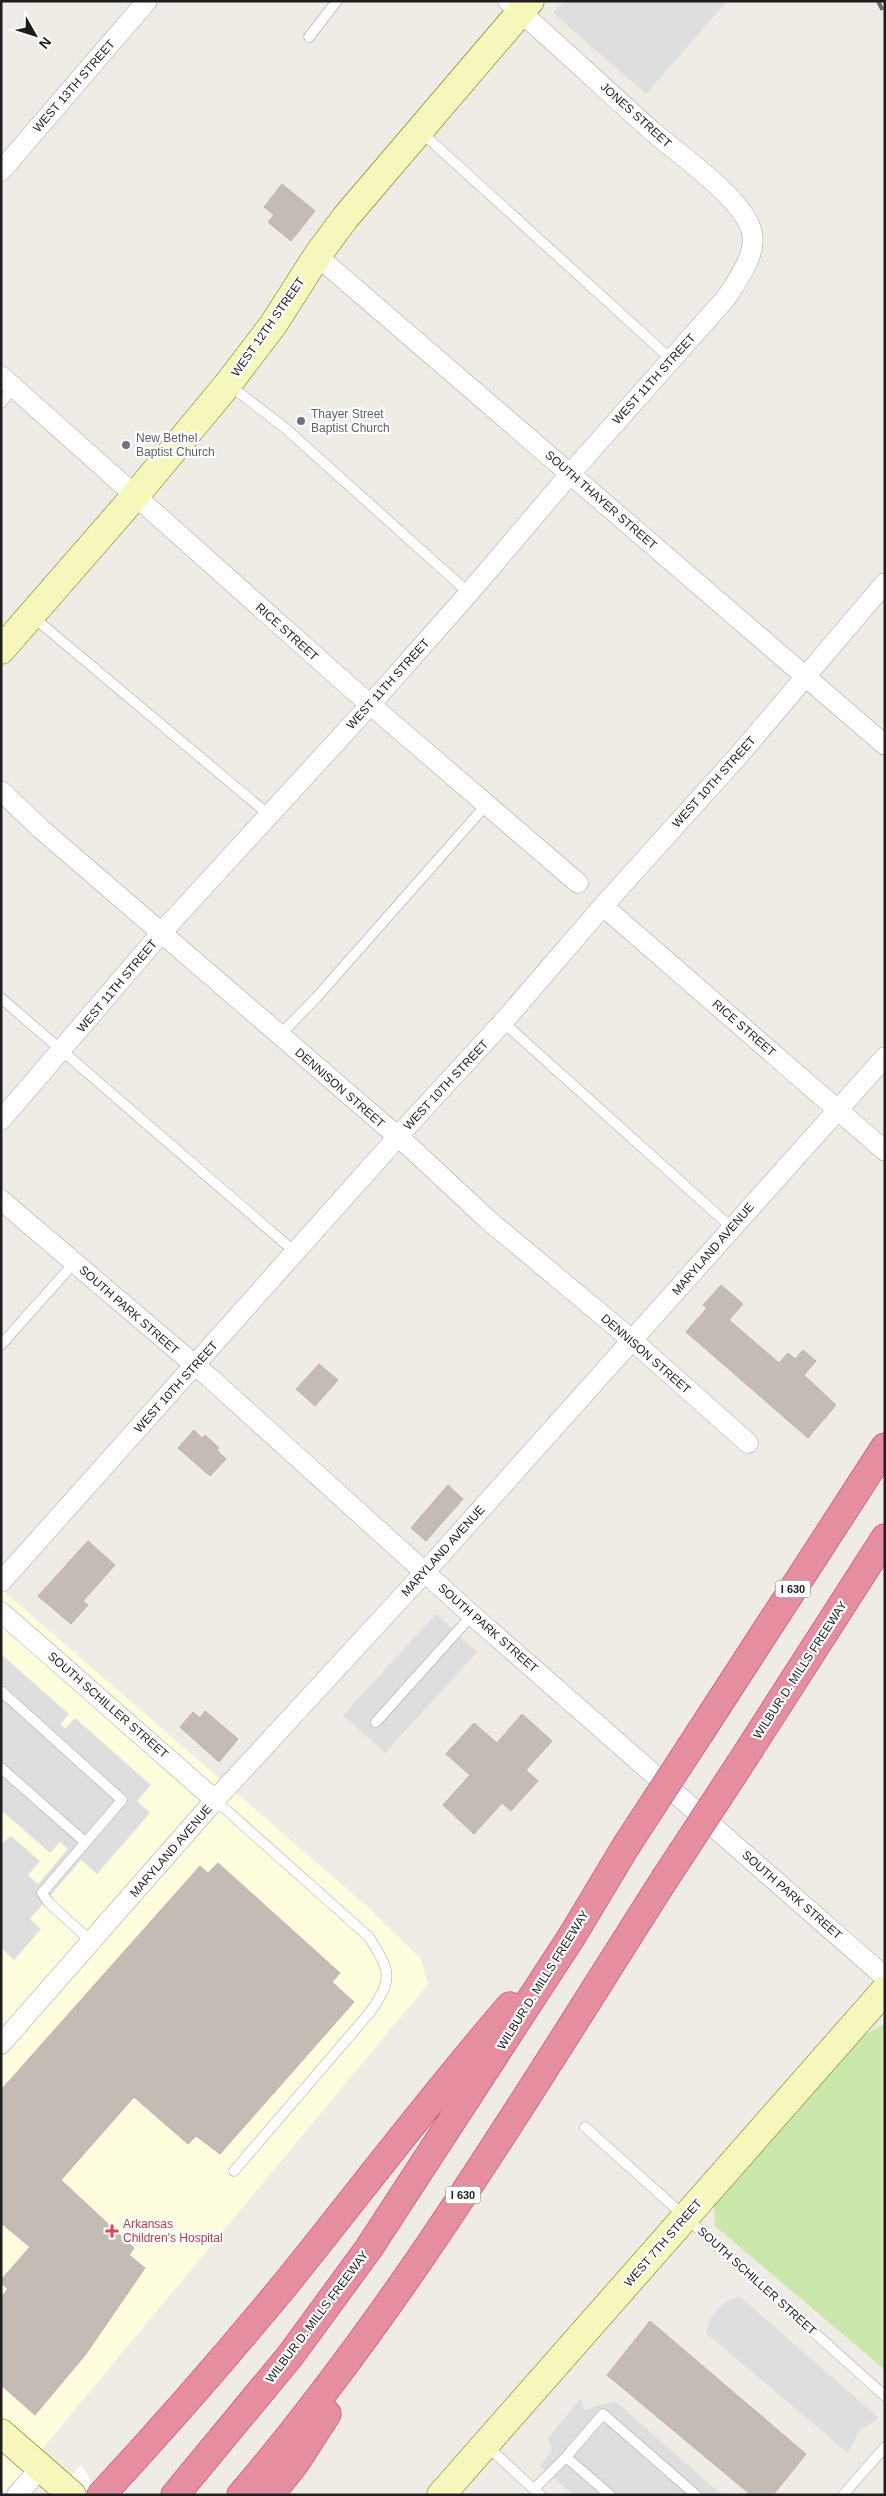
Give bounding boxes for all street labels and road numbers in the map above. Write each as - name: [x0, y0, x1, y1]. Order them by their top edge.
- street label: WEST 13TH STREET: [30, 36, 118, 135]
- street label: JONES STREET: [598, 79, 675, 151]
- street label: WEST 12TH STREET: [228, 274, 308, 379]
- street label: WEST 11TH STREET: [610, 330, 699, 427]
- street label: SOUTH THAYER STREET: [542, 448, 660, 553]
- street label: RICE STREET: [253, 600, 322, 664]
- street label: WEST 11TH STREET: [344, 635, 433, 732]
- street label: WEST 10TH STREET: [669, 733, 759, 830]
- street label: WEST 11TH STREET: [74, 936, 160, 1035]
- street label: RICE STREET: [709, 997, 779, 1060]
- street label: WEST 10TH STREET: [401, 1037, 492, 1133]
- street label: DENNISON STREET: [292, 1045, 388, 1131]
- street label: MARYLAND AVENUE: [669, 1200, 757, 1298]
- street label: SOUTH PARK STREET: [76, 1263, 182, 1358]
- street label: DENNISON STREET: [598, 1311, 694, 1397]
- street label: WEST 10TH STREET: [131, 1338, 221, 1435]
- street label: MARYLAND AVENUE: [398, 1503, 488, 1599]
- road number: I 630: [776, 1580, 810, 1598]
- street label: SOUTH PARK STREET: [435, 1581, 541, 1676]
- street label: WILBUR D. MILLS FREEWAY: [750, 1599, 850, 1741]
- street label: SOUTH SCHILLER STREET: [45, 1649, 171, 1761]
- street label: MARYLAND AVENUE: [127, 1802, 215, 1900]
- street label: SOUTH PARK STREET: [739, 1848, 845, 1943]
- street label: WILBUR D. MILLS FREEWAY: [494, 1908, 592, 2052]
- road number: I 630: [446, 2186, 480, 2204]
- street label: WEST 7TH STREET: [621, 2196, 705, 2290]
- street label: SOUTH SCHILLER STREET: [695, 2224, 820, 2338]
- street label: WILBUR D. MILLS FREEWAY: [263, 2248, 371, 2386]

